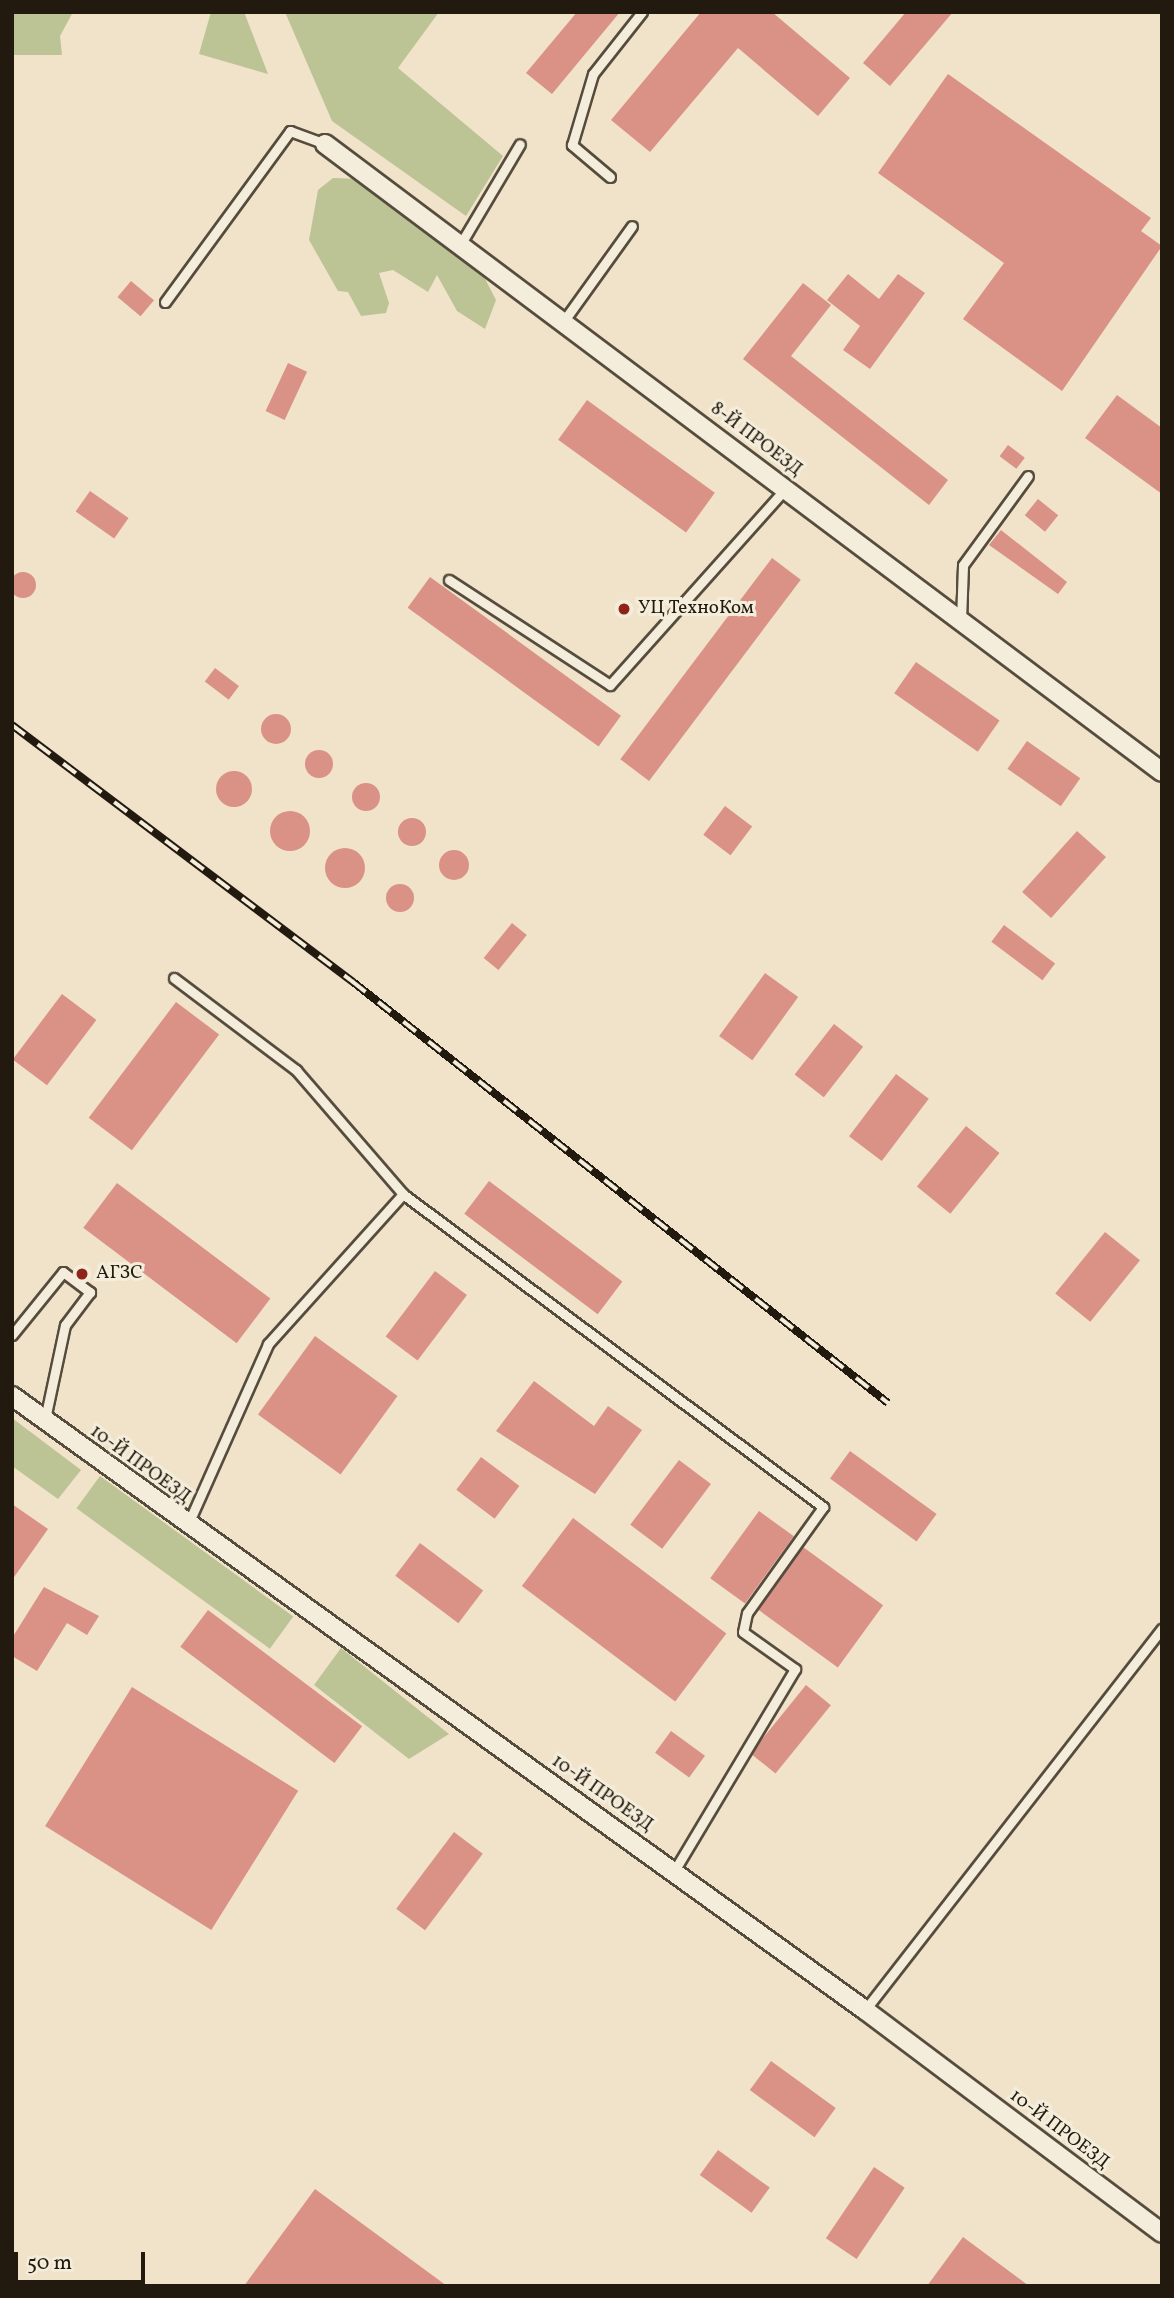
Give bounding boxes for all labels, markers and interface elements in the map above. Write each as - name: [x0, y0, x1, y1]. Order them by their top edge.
- street label: 8-Й ПРОЕЗД: [705, 398, 807, 482]
- place label: УЦ ТехноКом: [638, 598, 754, 620]
- marker: УЦ ТехноКом: [616, 601, 632, 617]
- place label: АГЗС: [96, 1263, 143, 1285]
- marker: АГЗС: [74, 1266, 90, 1282]
- street label: 10-Й ПРОЕЗД: [85, 1421, 195, 1509]
- street label: 10-Й ПРОЕЗД: [547, 1750, 657, 1838]
- street label: 10-Й ПРОЕЗД: [1005, 2085, 1113, 2175]
- scale bar: [18, 2238, 149, 2282]
- text: 50 m: [27, 2249, 72, 2278]

